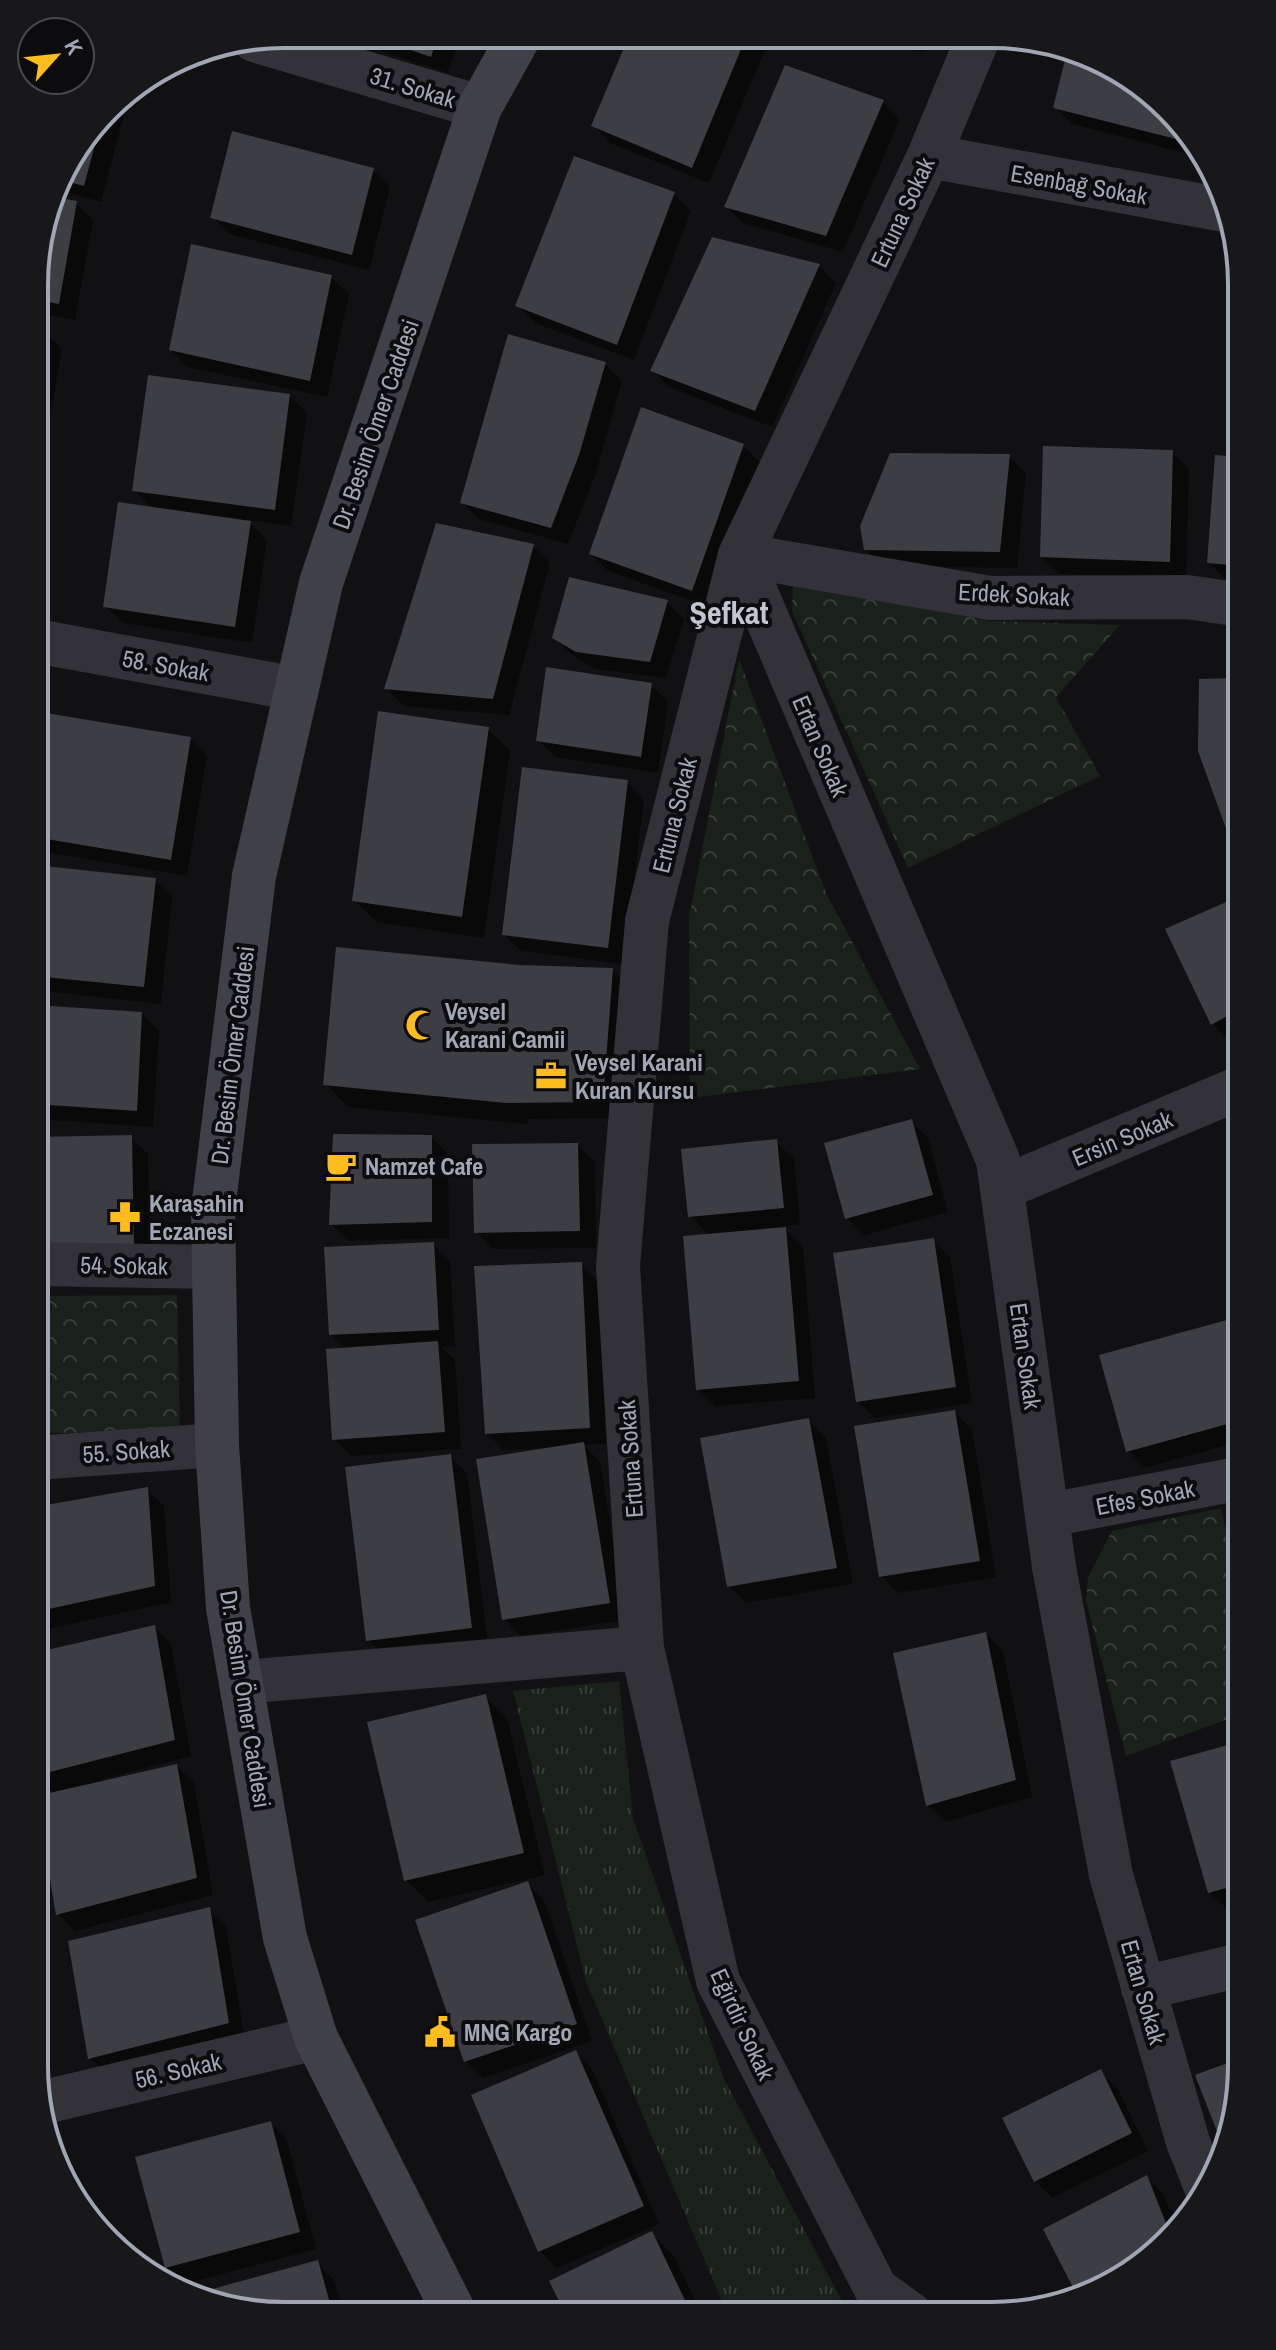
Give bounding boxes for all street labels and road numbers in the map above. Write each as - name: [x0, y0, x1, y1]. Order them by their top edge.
- street label: 31. Sokak: [366, 59, 460, 115]
- street label: Ertuna Sokak: [863, 152, 942, 272]
- street label: Esenbağ Sokak: [1008, 156, 1150, 212]
- street label: Dr. Besim Ömer Caddesi: [324, 315, 426, 533]
- street label: Erdek Sokak: [957, 575, 1071, 613]
- street label: 58. Sokak: [120, 642, 212, 688]
- street label: Ertan Sokak: [785, 690, 857, 802]
- street label: Ertuna Sokak: [644, 754, 704, 876]
- street label: Dr. Besim Ömer Caddesi: [203, 944, 261, 1166]
- street label: Ersin Sokak: [1067, 1102, 1177, 1173]
- street label: 54. Sokak: [80, 1248, 168, 1282]
- street label: Ertan Sokak: [1003, 1301, 1049, 1411]
- street label: Ertuna Sokak: [610, 1399, 650, 1519]
- street label: 55. Sokak: [81, 1432, 171, 1470]
- street label: Efes Sokak: [1093, 1472, 1197, 1522]
- street label: Dr. Besim Ömer Caddesi: [213, 1588, 279, 1810]
- street label: Ertan Sokak: [1114, 1936, 1174, 2048]
- street label: Eğirdir Sokak: [703, 1963, 783, 2085]
- street label: 56. Sokak: [132, 2045, 224, 2095]

